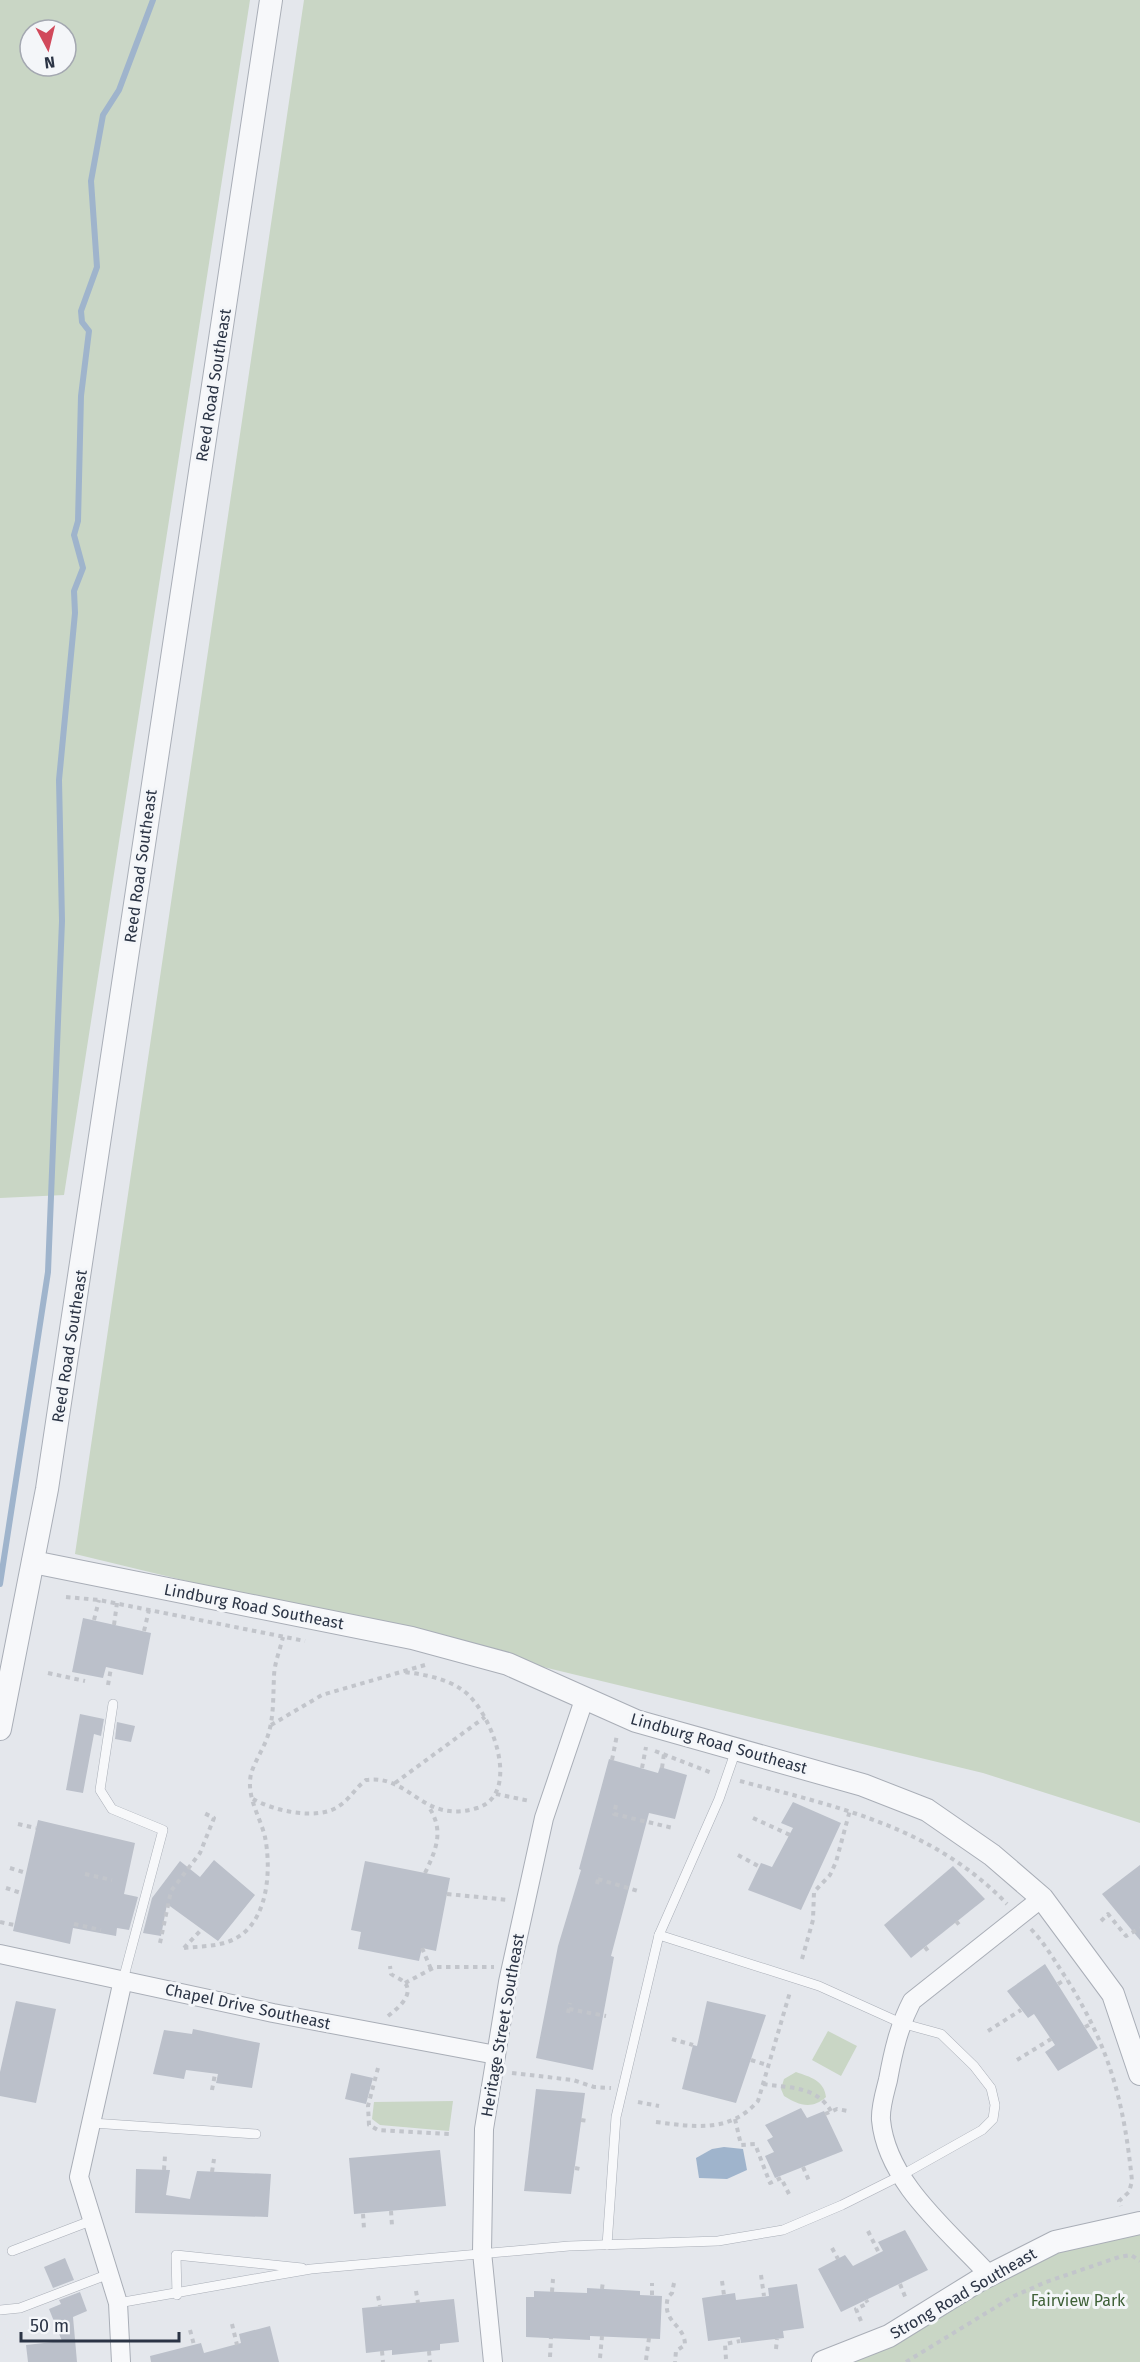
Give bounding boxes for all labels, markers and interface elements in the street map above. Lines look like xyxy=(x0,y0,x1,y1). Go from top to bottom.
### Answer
north arrow xyxy=(18,18,78,78)
text: N xyxy=(43,52,56,72)
street label: Reed Road Southeast xyxy=(192,307,235,463)
street label: Reed Road Southeast xyxy=(120,788,161,944)
street label: Reed Road Southeast xyxy=(48,1268,91,1424)
street label: Lindburg Road Southeast xyxy=(162,1580,346,1633)
street label: Lindburg Road Southeast xyxy=(628,1709,810,1778)
street label: Heritage Street Southeast xyxy=(477,1932,528,2118)
street label: Chapel Drive Southeast xyxy=(163,1980,333,2033)
street label: Strong Road Southeast xyxy=(887,2244,1040,2343)
park label: Fairview Park xyxy=(1031,2291,1126,2310)
scale bar xyxy=(21,2305,178,2343)
text: 50 m xyxy=(30,2315,69,2337)

